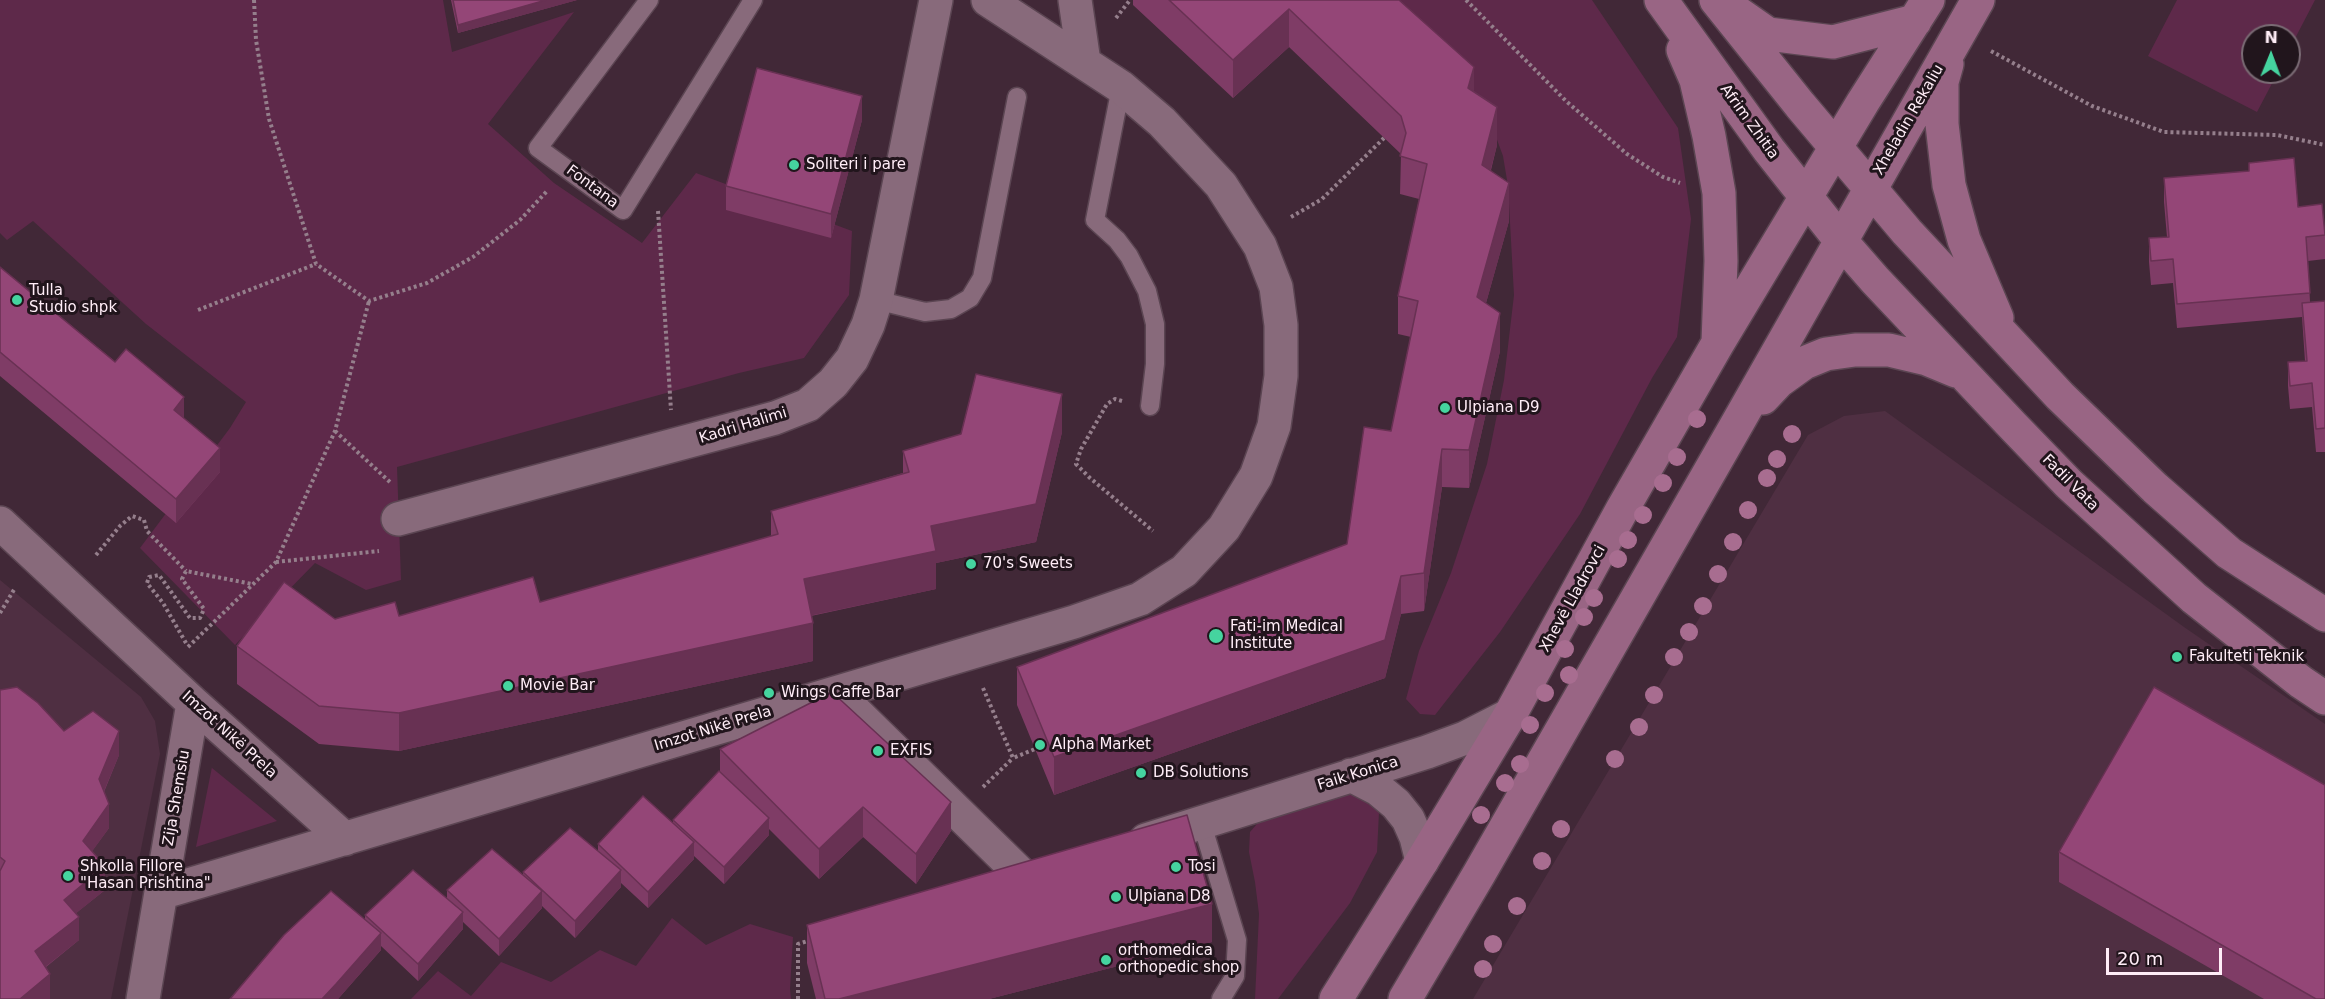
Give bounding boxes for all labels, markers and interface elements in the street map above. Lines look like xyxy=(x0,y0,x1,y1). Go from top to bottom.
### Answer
north arrow xyxy=(2241,24,2301,84)
text: N xyxy=(2264,28,2278,47)
street label: Xheladin Rekaliu xyxy=(1870,61,1948,179)
street label: Afrim Zhitia xyxy=(1716,81,1782,163)
place label: Soliteri i pare xyxy=(806,156,906,174)
marker: Soliteri i pare xyxy=(787,158,801,172)
street label: Fontana xyxy=(562,162,622,212)
place label: Tulla Studio shpk xyxy=(29,282,117,317)
marker: Tulla Studio shpk xyxy=(10,293,24,307)
place label: Ulpiana D9 xyxy=(1457,399,1540,417)
marker: Ulpiana D9 xyxy=(1438,401,1452,415)
street label: Kadri Halimi xyxy=(697,404,789,448)
street label: Fadil Vata xyxy=(2038,451,2102,515)
street label: Xhevë Lladrovci xyxy=(1536,542,1610,656)
place label: 70's Sweets xyxy=(983,555,1073,573)
marker: 70's Sweets xyxy=(964,557,978,571)
place label: Fati-im Medical Institute xyxy=(1230,618,1343,653)
marker: Fati-im Medical Institute xyxy=(1207,627,1225,645)
place label: Fakulteti Teknik xyxy=(2189,648,2304,666)
marker: Fakulteti Teknik xyxy=(2170,650,2184,664)
place label: Movie Bar xyxy=(520,677,595,695)
marker: Movie Bar xyxy=(501,679,515,693)
place label: Wings Caffe Bar xyxy=(781,684,901,702)
marker: Wings Caffe Bar xyxy=(762,686,776,700)
street label: Imzot Nikë Prela xyxy=(178,688,280,782)
street label: Imzot Nikë Prela xyxy=(652,703,774,755)
place label: Alpha Market xyxy=(1052,736,1151,754)
marker: Alpha Market xyxy=(1033,738,1047,752)
place label: EXFIS xyxy=(890,742,932,760)
marker: EXFIS xyxy=(871,744,885,758)
street label: Zija Shemsiu xyxy=(160,749,194,847)
street label: Faik Konica xyxy=(1315,753,1401,795)
place label: DB Solutions xyxy=(1153,764,1249,782)
marker: DB Solutions xyxy=(1134,766,1148,780)
place label: Shkolla Fillore "Hasan Prishtina" xyxy=(80,858,211,893)
place label: Tosi xyxy=(1188,858,1216,876)
marker: Tosi xyxy=(1169,860,1183,874)
marker: Shkolla Fillore "Hasan Prishtina" xyxy=(61,869,75,883)
place label: Ulpiana D8 xyxy=(1128,888,1211,906)
marker: Ulpiana D8 xyxy=(1109,890,1123,904)
scale bar xyxy=(2109,936,2224,974)
place label: orthomedica orthopedic shop xyxy=(1118,942,1239,977)
text: 20 m xyxy=(2117,948,2163,969)
marker: orthomedica orthopedic shop xyxy=(1099,953,1113,967)

